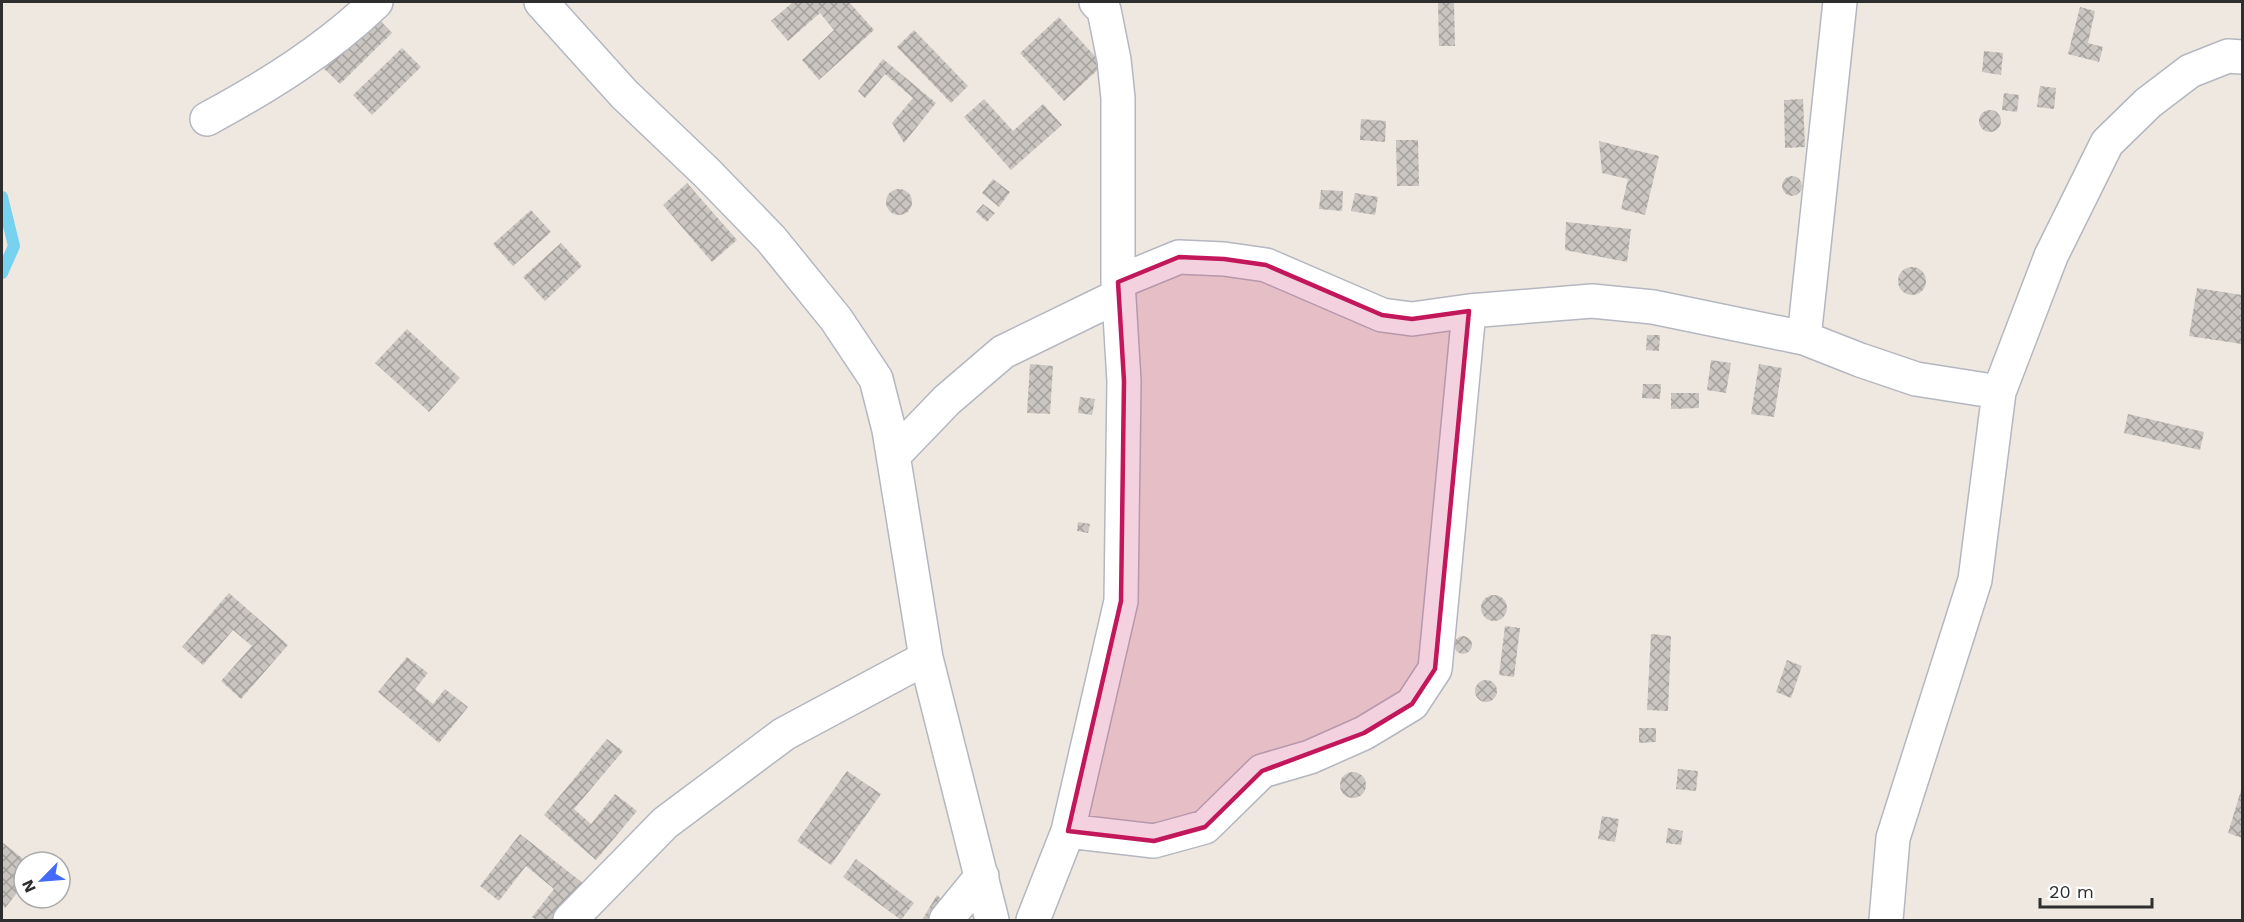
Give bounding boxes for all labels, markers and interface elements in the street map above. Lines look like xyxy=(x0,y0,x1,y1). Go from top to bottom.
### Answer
north arrow xyxy=(12,850,72,910)
scale bar xyxy=(2040,871,2152,909)
text: N xyxy=(18,877,40,896)
text: 20 m xyxy=(2049,881,2094,902)

